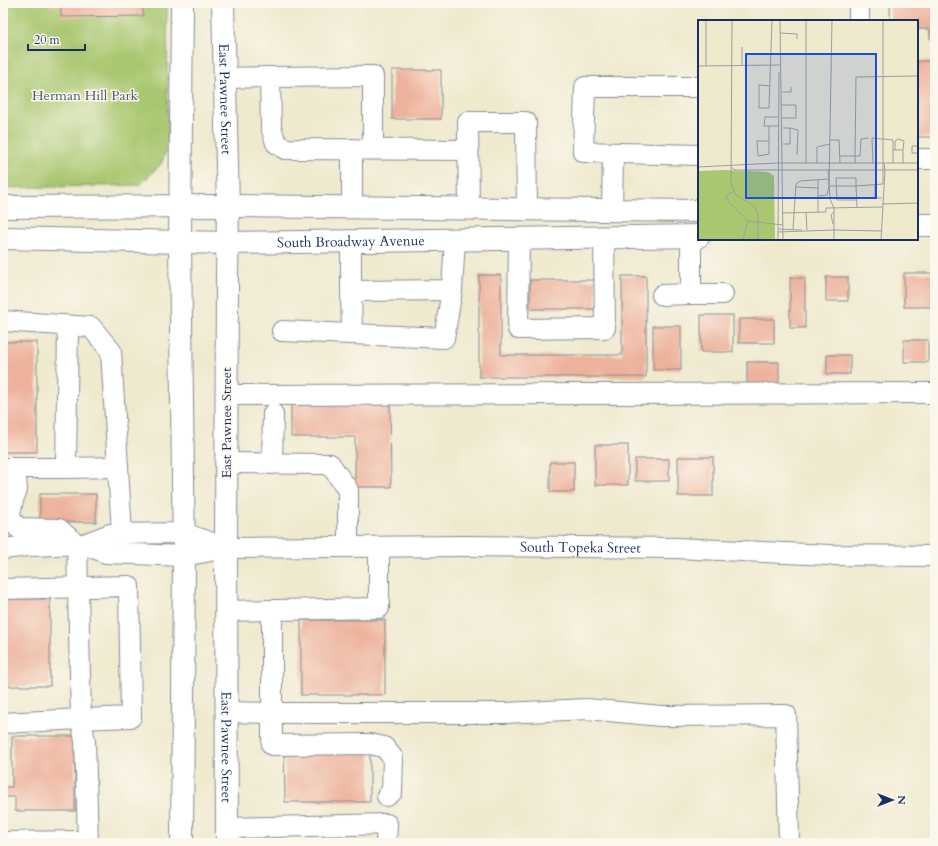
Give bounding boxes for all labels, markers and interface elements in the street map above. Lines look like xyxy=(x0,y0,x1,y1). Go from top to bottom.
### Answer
inset map xyxy=(698,20,918,240)
scale bar xyxy=(28,26,85,52)
text: 20 m xyxy=(34,32,61,48)
street label: East Pawnee Street xyxy=(214,43,236,155)
park label: Herman Hill Park xyxy=(32,86,139,105)
street label: South Broadway Avenue xyxy=(277,231,425,252)
street label: East Pawnee Street xyxy=(217,367,236,479)
street label: South Topeka Street xyxy=(520,537,641,557)
street label: East Pawnee Street xyxy=(217,691,236,803)
north arrow xyxy=(872,780,912,820)
text: N xyxy=(894,795,909,805)

